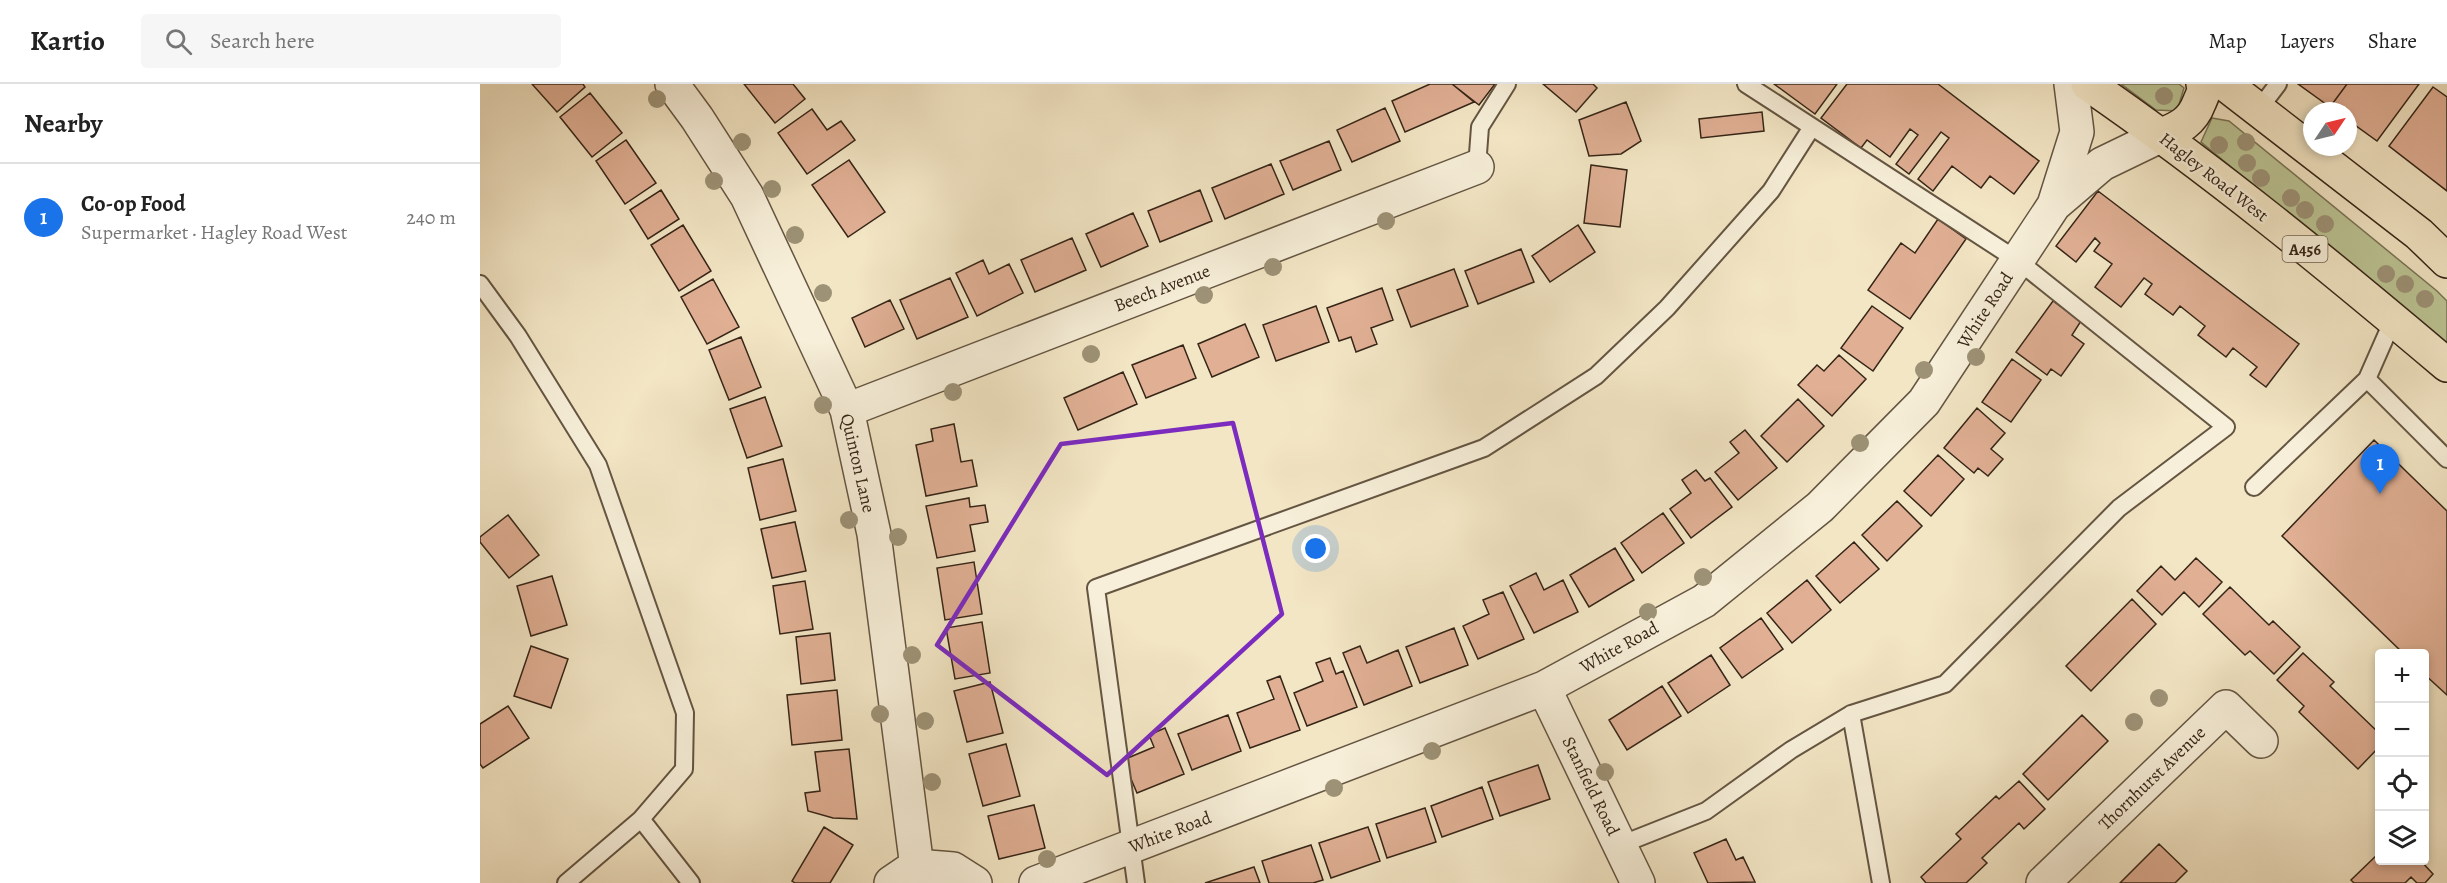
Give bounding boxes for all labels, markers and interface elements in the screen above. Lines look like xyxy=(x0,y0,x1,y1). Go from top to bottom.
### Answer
search box xyxy=(141,14,561,68)
text: Kartio xyxy=(30,22,105,60)
icon: search xyxy=(162,25,195,58)
text: Search here xyxy=(210,26,315,56)
text: Map xyxy=(2208,27,2247,55)
text: Layers xyxy=(2280,27,2335,55)
text: Share xyxy=(2368,27,2417,55)
north arrow xyxy=(2303,102,2357,156)
text: Nearby xyxy=(24,106,103,141)
street label: Hagley Road West xyxy=(2154,127,2274,227)
text: Co-op Food xyxy=(81,189,186,219)
text: 1 xyxy=(40,204,47,231)
text: 240 m xyxy=(406,204,456,231)
text: Supermarket · Hagley Road West xyxy=(81,219,347,246)
road number: A456 xyxy=(2282,236,2328,262)
street label: Beech Avenue xyxy=(1111,259,1213,317)
street label: White Road xyxy=(1951,267,2019,354)
street label: Quinton Lane xyxy=(835,411,881,515)
pin: 1 xyxy=(2360,444,2400,494)
your location xyxy=(1301,534,1330,563)
street label: White Road xyxy=(1575,615,1663,679)
map controls xyxy=(2375,649,2429,865)
button: + xyxy=(2375,649,2429,703)
button: − xyxy=(2375,703,2429,757)
street label: Thornhurst Avenue xyxy=(2093,721,2211,835)
street label: Stanfield Road xyxy=(1557,732,1625,840)
button: locate xyxy=(2375,757,2429,811)
street label: White Road xyxy=(1124,805,1215,859)
button: layers xyxy=(2375,811,2429,865)

